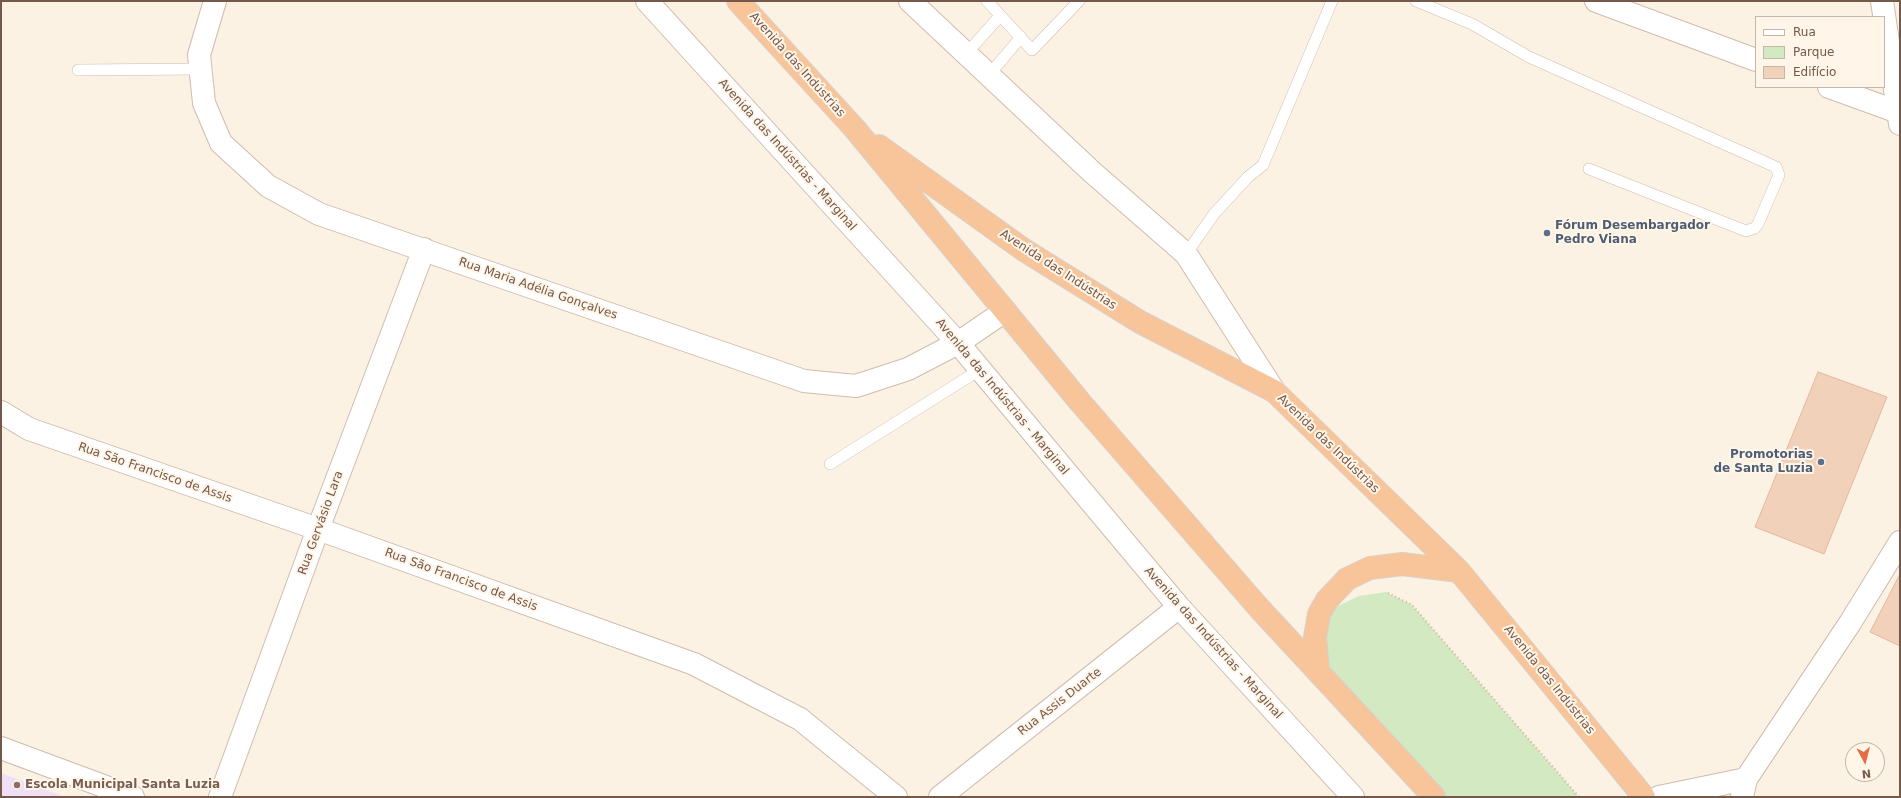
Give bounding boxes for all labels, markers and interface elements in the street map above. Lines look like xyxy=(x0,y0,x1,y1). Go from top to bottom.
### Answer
street label: Avenida das Indústrias xyxy=(746,10,848,120)
legend xyxy=(1755,16,1885,88)
text: Rua xyxy=(1793,25,1816,39)
text: Parque xyxy=(1793,45,1834,59)
text: Edifício xyxy=(1793,65,1836,79)
street label: Avenida das Indústrias - Marginal xyxy=(715,76,859,234)
place label: Fórum Desembargador Pedro Viana xyxy=(1555,219,1710,247)
street label: Avenida das Indústrias xyxy=(997,227,1119,313)
marker: Fórum Desembargador Pedro Viana xyxy=(1542,228,1552,238)
street label: Rua Maria Adélia Gonçalves xyxy=(457,255,619,323)
street label: Avenida das Indústrias - Marginal xyxy=(932,316,1072,478)
street label: Avenida das Indústrias xyxy=(1274,392,1382,496)
street label: Rua São Francisco de Assis xyxy=(76,440,234,506)
place label: Promotorias de Santa Luzia xyxy=(1713,448,1813,476)
marker: Promotorias de Santa Luzia xyxy=(1816,457,1826,467)
street label: Rua Gervásio Lara xyxy=(295,469,347,577)
street label: Rua São Francisco de Assis xyxy=(383,546,539,614)
street label: Avenida das Indústrias - Marginal xyxy=(1141,564,1285,722)
street label: Avenida das Indústrias xyxy=(1501,623,1597,737)
street label: Rua Assis Duarte xyxy=(1015,665,1105,739)
north arrow xyxy=(1845,742,1885,782)
text: N xyxy=(1861,766,1872,780)
place label: Escola Municipal Santa Luzia xyxy=(25,778,220,792)
marker: Escola Municipal Santa Luzia xyxy=(12,780,22,790)

